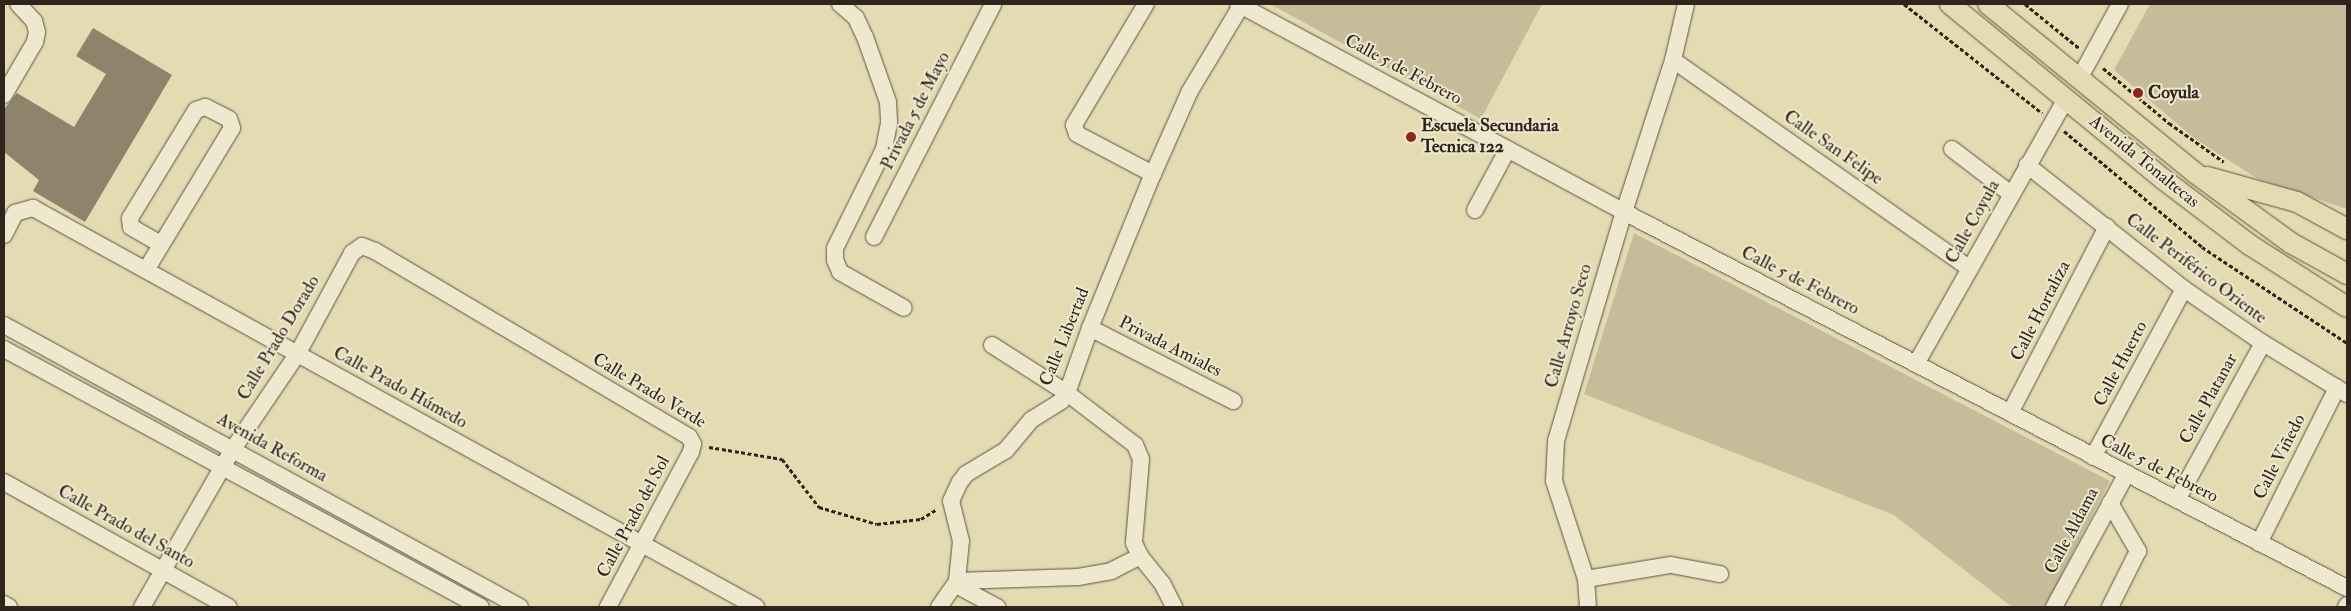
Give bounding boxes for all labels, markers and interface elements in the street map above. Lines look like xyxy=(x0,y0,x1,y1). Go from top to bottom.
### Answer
street label: Calle 5 de Febrero xyxy=(1341,30,1465,110)
street label: Privada 5 de Mayo xyxy=(877,48,955,174)
place label: Coyula xyxy=(2148,82,2199,104)
marker: Coyula xyxy=(2132,87,2144,99)
street label: Calle San Felipe xyxy=(1779,106,1887,190)
street label: Avenida Tonaltecas xyxy=(2085,111,2203,213)
place label: Escuela Secundaria Tecnica 122 xyxy=(1421,116,1559,158)
marker: Escuela Secundaria Tecnica 122 xyxy=(1405,131,1417,143)
street label: Calle Coyula xyxy=(1941,177,2005,267)
street label: Calle Periférico Oriente xyxy=(2121,209,2271,329)
street label: Calle 5 de Febrero xyxy=(1737,242,1863,320)
street label: Calle Hortaliza xyxy=(2006,257,2076,365)
street label: Calle Arroyo Seco xyxy=(1541,262,1597,390)
street label: Calle Prado Dorado xyxy=(233,272,325,404)
street label: Calle Libertad xyxy=(1036,285,1094,389)
street label: Privada Amiales xyxy=(1115,312,1225,382)
street label: Calle Huerto xyxy=(2090,318,2152,410)
street label: Calle Prado Húmedo xyxy=(329,342,471,434)
street label: Calle Prado Verde xyxy=(588,349,710,433)
street label: Calle Platanar xyxy=(2175,350,2243,448)
street label: Avenida Reforma xyxy=(213,409,331,487)
street label: Calle Viñedo xyxy=(2249,411,2311,503)
street label: Calle 5 de Febrero xyxy=(2096,430,2222,508)
street label: Calle Prado del Sol xyxy=(593,452,675,582)
street label: Calle Prado del Santo xyxy=(54,481,198,573)
street label: Calle Aldama xyxy=(2040,484,2104,578)

